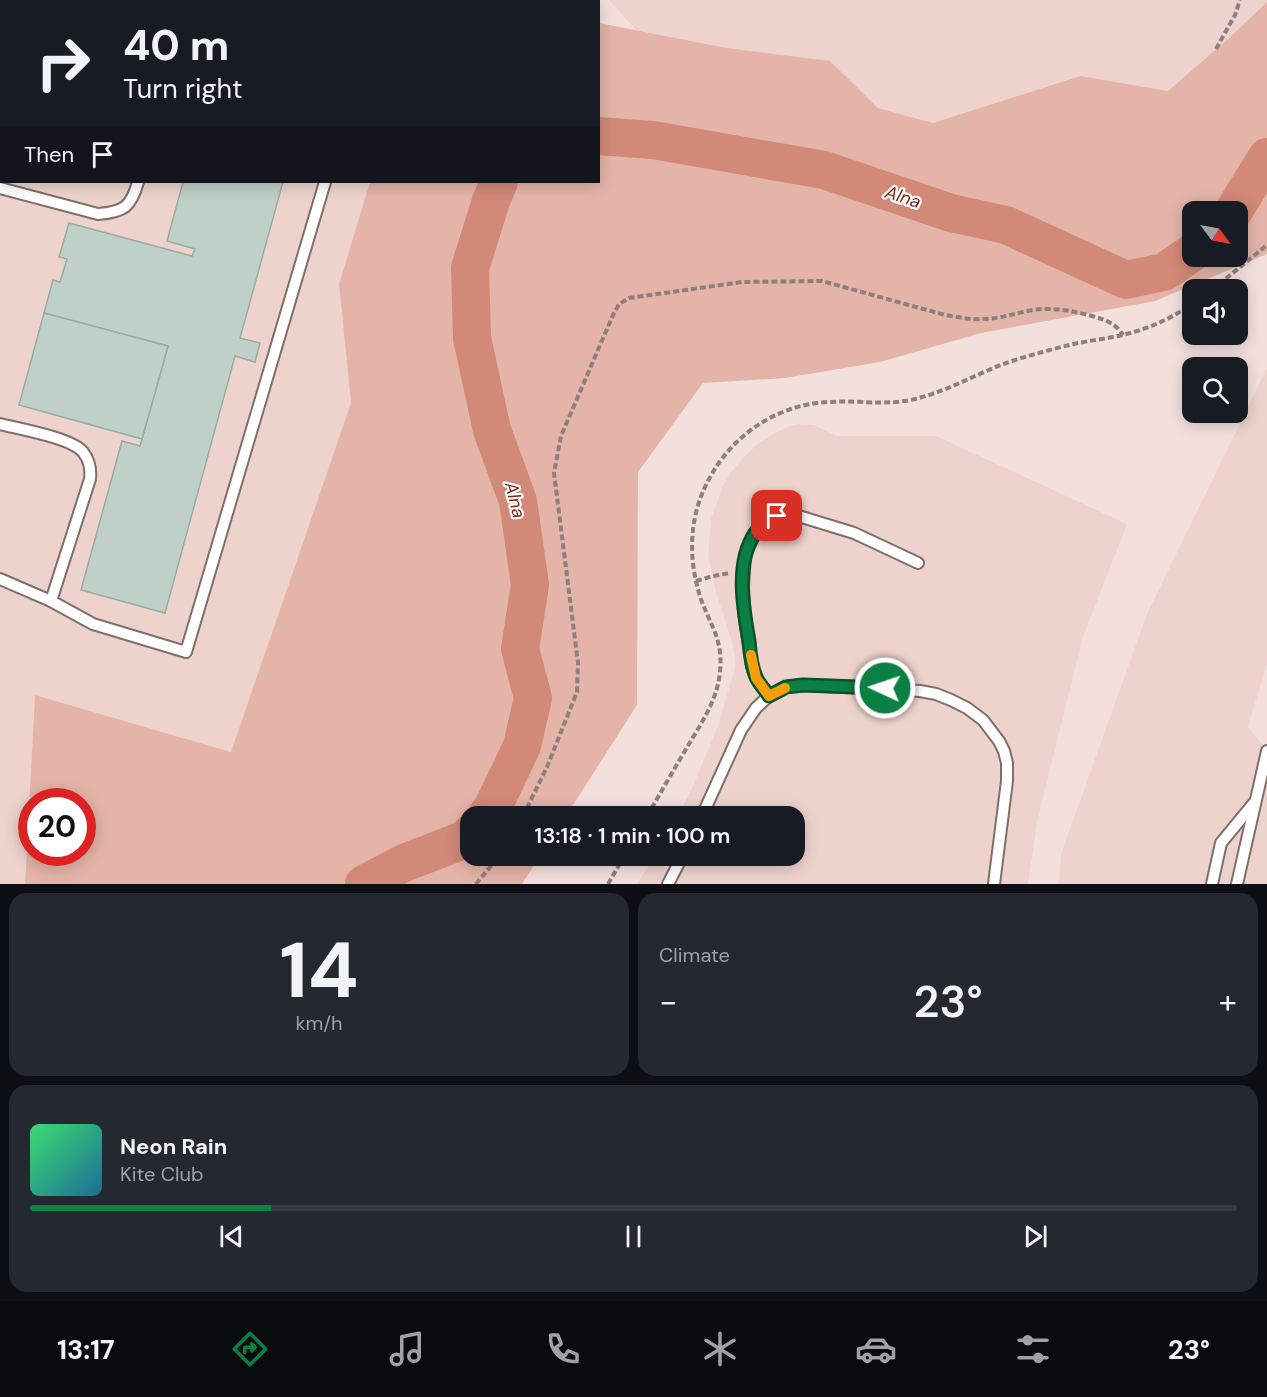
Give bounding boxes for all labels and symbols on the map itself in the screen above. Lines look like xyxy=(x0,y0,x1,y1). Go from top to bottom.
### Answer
water label: Alna xyxy=(881,180,924,214)
north arrow xyxy=(1182,201,1248,267)
water label: Alna xyxy=(499,479,531,521)
pin xyxy=(751,490,802,541)
position arrow xyxy=(853,656,917,720)
speed limit sign: 20 xyxy=(18,788,96,866)

